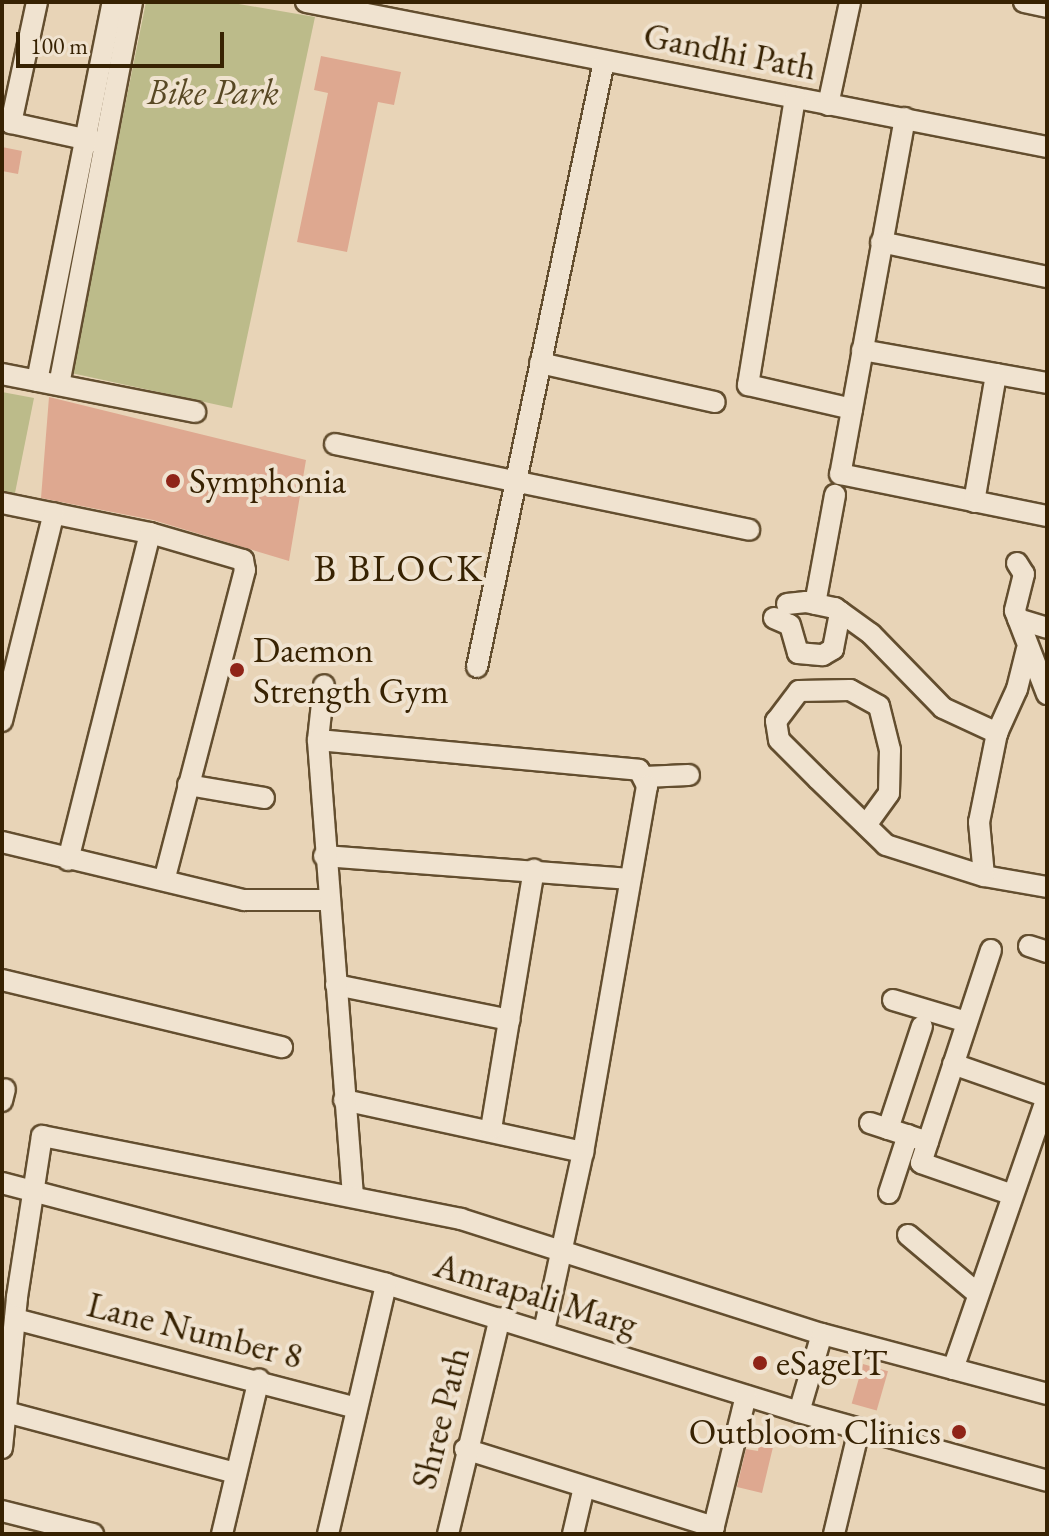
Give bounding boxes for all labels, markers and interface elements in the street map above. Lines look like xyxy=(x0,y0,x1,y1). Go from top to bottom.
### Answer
street label: Gandhi Path xyxy=(640,13,820,89)
scale bar xyxy=(20,16,228,66)
text: 100 m xyxy=(30,30,88,61)
park label: Bike Park xyxy=(147,70,279,114)
place label: Symphonia xyxy=(189,459,346,503)
marker: Symphonia xyxy=(164,472,182,490)
district label: B BLOCK xyxy=(314,545,484,591)
place label: Daemon Strength Gym xyxy=(253,627,449,712)
marker: Daemon Strength Gym xyxy=(228,661,246,679)
street label: Amrapali Marg xyxy=(429,1243,643,1345)
street label: Lane Number 8 xyxy=(83,1282,307,1378)
place label: eSageIT xyxy=(776,1341,887,1385)
street label: Shree Path xyxy=(402,1343,478,1493)
marker: eSageIT xyxy=(751,1354,769,1372)
place label: Outbloom Clinics xyxy=(689,1410,941,1454)
marker: Outbloom Clinics xyxy=(948,1421,970,1443)

